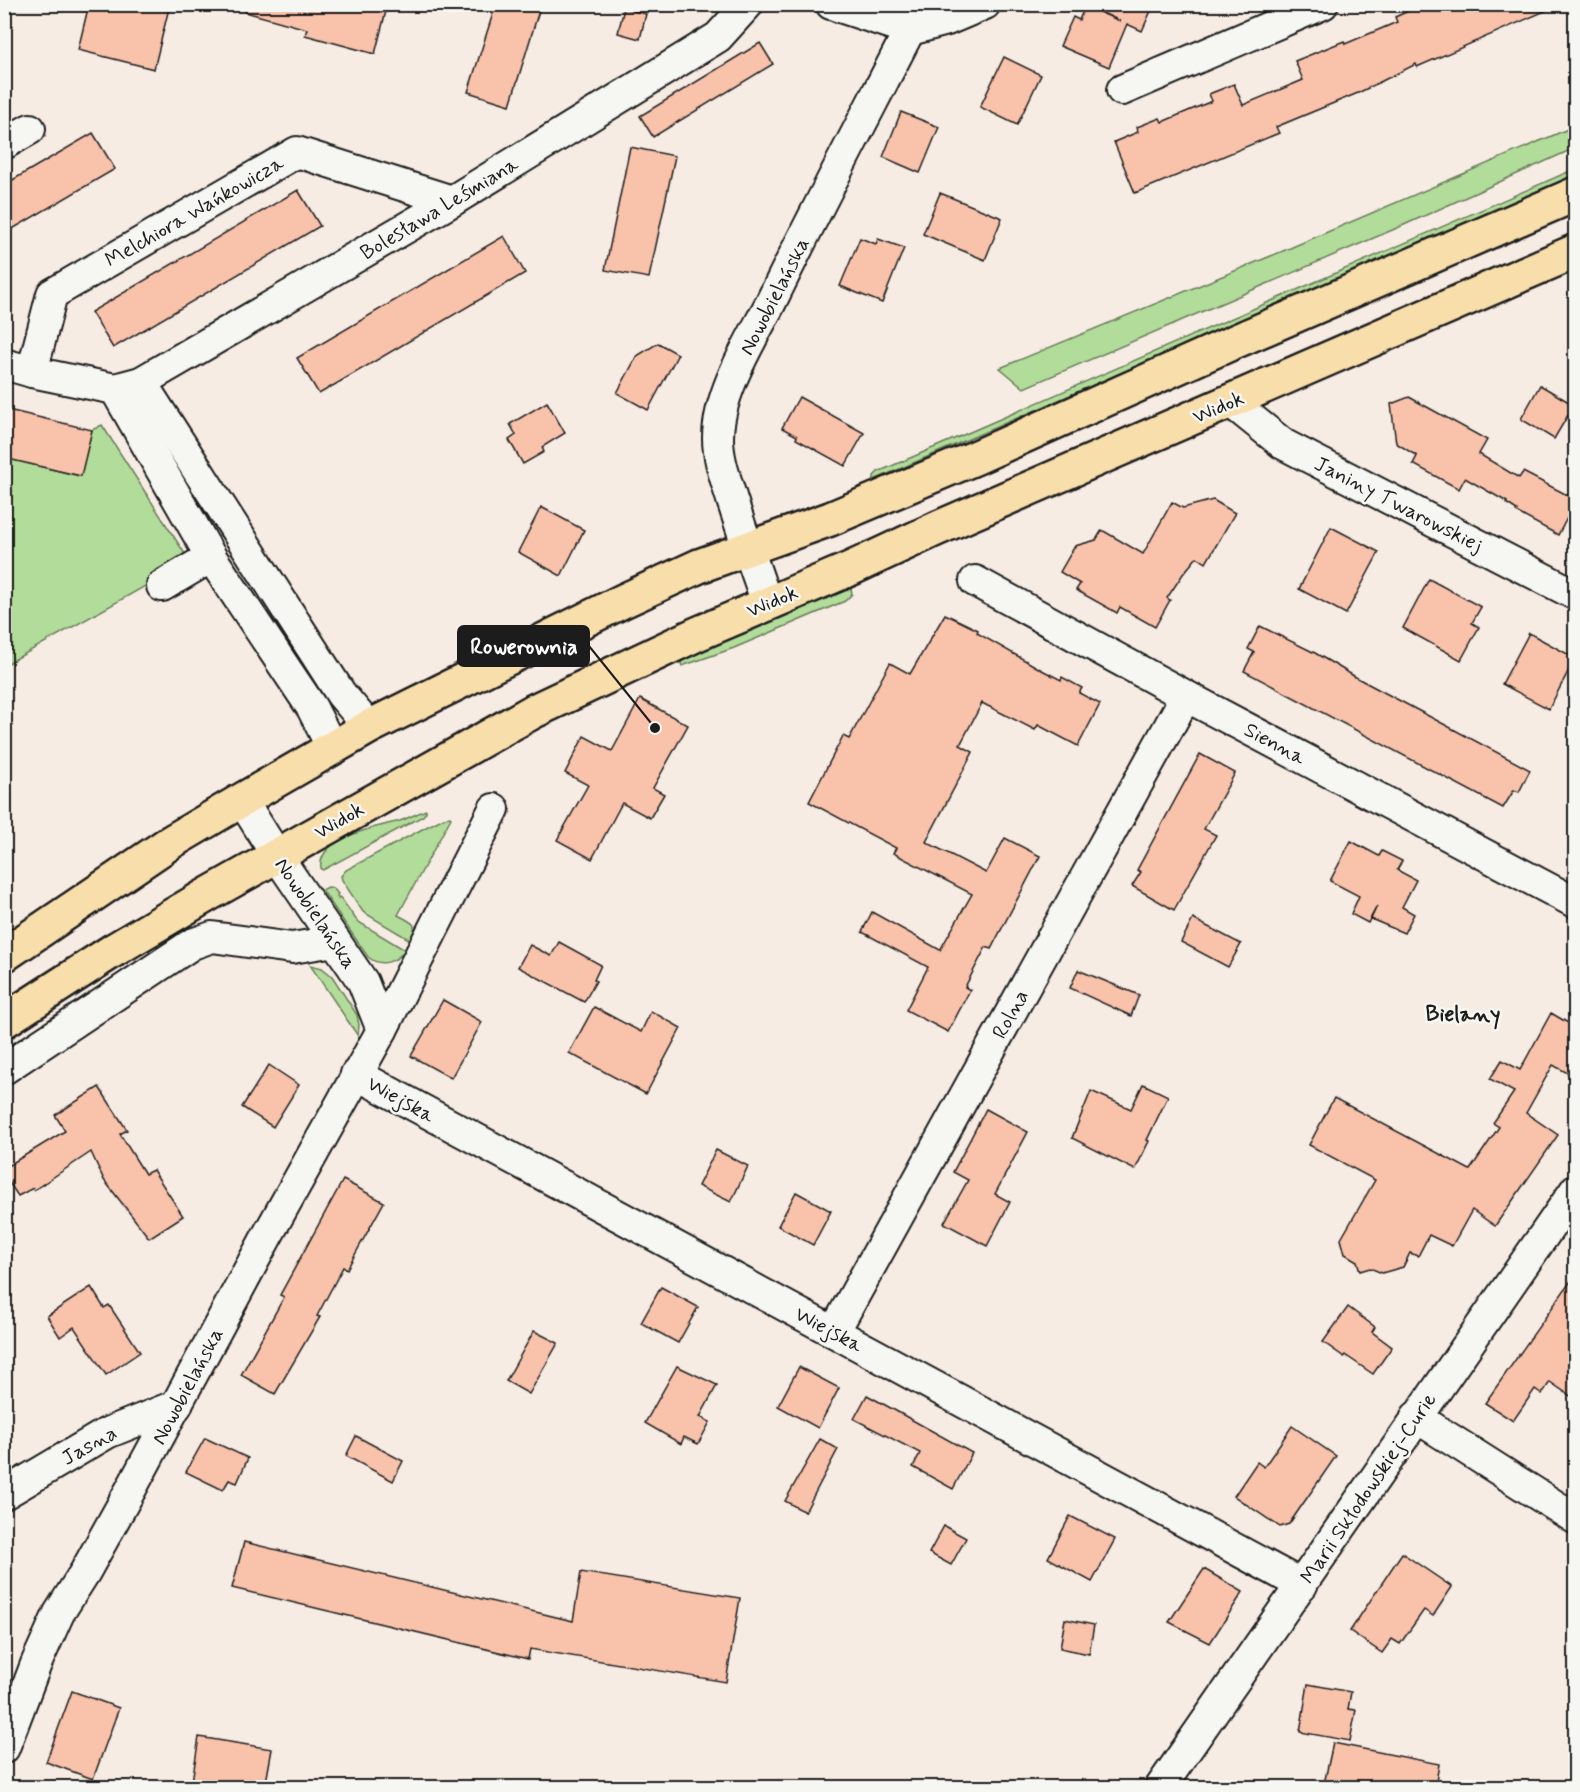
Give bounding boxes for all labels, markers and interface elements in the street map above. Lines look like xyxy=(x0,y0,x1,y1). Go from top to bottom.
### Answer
street label: Melchiora Wańkowicza xyxy=(100,149,289,274)
street label: Bolesława Leśmiana xyxy=(355,150,524,267)
street label: Nowobielańska xyxy=(733,233,817,360)
street label: Widok xyxy=(1188,385,1248,431)
street label: Janiny Twarowskiej xyxy=(1309,450,1488,560)
street label: Widok xyxy=(742,579,802,625)
callout: Rowerownia xyxy=(458,626,589,666)
text: Rowerownia xyxy=(470,634,578,662)
street label: Sienna xyxy=(1239,716,1310,772)
street label: Widok xyxy=(309,795,370,846)
street label: Nowobielańska xyxy=(268,852,363,975)
street label: Rolna xyxy=(986,985,1036,1044)
district label: Bielany xyxy=(1426,1001,1500,1030)
street label: Wiejska xyxy=(362,1070,440,1130)
street label: Wiejska xyxy=(790,1300,868,1360)
street label: Nowobielańska xyxy=(145,1323,230,1450)
street label: Marii Skłodowskiej-Curie xyxy=(1294,1387,1443,1590)
street label: Jasna xyxy=(57,1419,122,1472)

